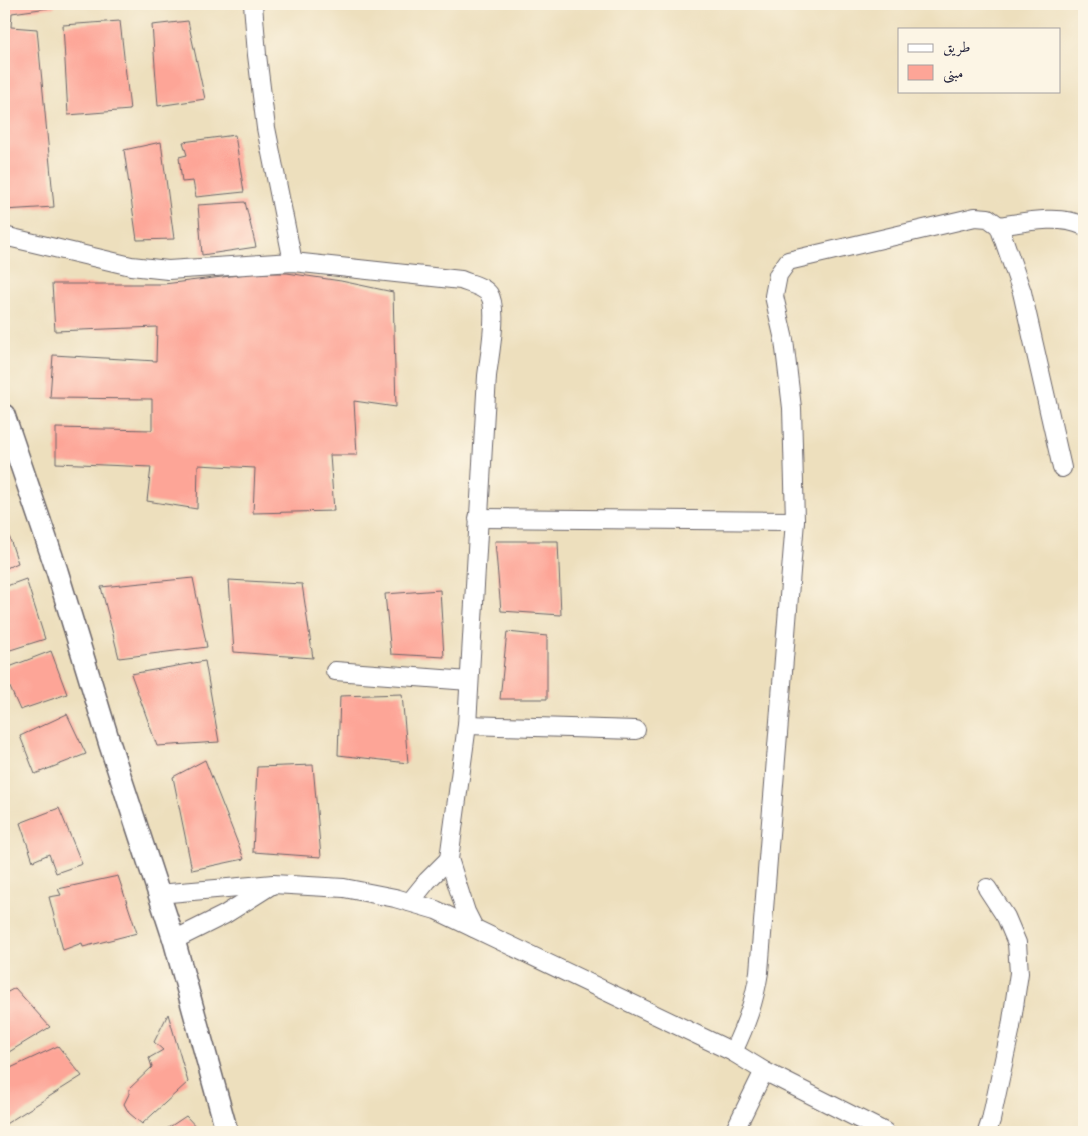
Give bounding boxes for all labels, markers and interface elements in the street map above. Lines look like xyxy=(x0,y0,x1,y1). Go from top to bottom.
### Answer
legend xyxy=(898,28,1060,92)
text: طريق xyxy=(943,37,970,57)
text: مبنى xyxy=(943,63,963,84)

